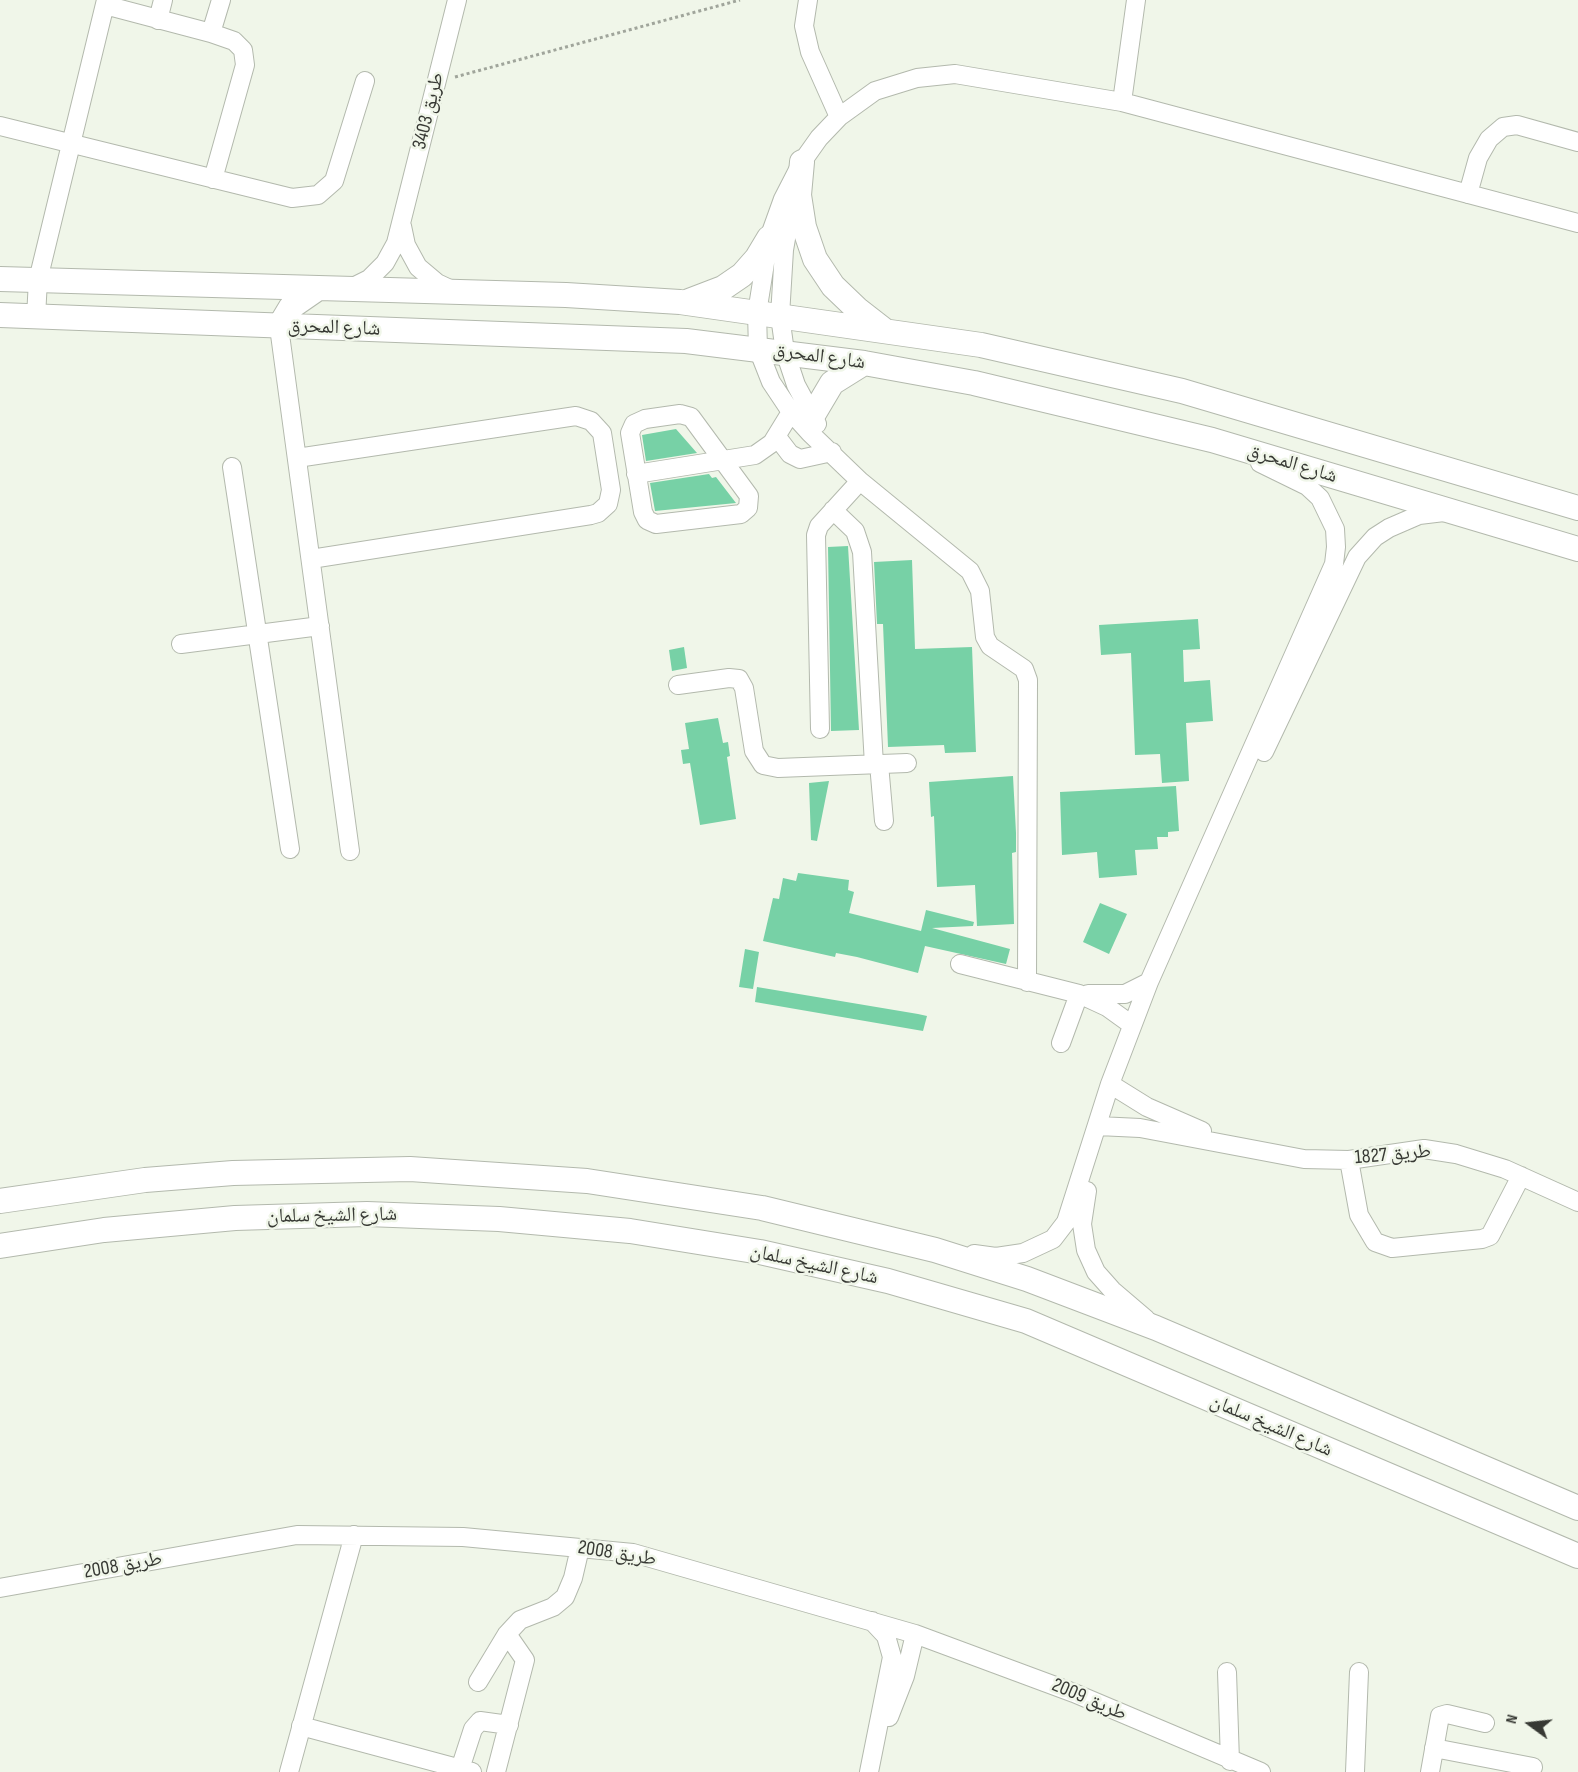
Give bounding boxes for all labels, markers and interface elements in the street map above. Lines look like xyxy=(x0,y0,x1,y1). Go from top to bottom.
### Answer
street label: طريق 3403 xyxy=(408,70,450,152)
street label: شارع المحرق xyxy=(287,314,381,342)
street label: شارع المحرق xyxy=(771,339,867,375)
street label: شارع المحرق xyxy=(1244,439,1340,489)
street label: طريق 1827 xyxy=(1354,1140,1432,1170)
street label: شارع الشيخ سلمان xyxy=(267,1203,397,1229)
street label: شارع الشيخ سلمان xyxy=(748,1240,880,1290)
street label: شارع الشيخ سلمان xyxy=(1206,1390,1336,1462)
street label: طريق 2008 xyxy=(576,1536,658,1572)
street label: طريق 2008 xyxy=(82,1547,164,1585)
street label: طريق 2009 xyxy=(1048,1674,1130,1726)
north arrow xyxy=(1500,1694,1560,1754)
text: N xyxy=(1502,1713,1522,1726)

